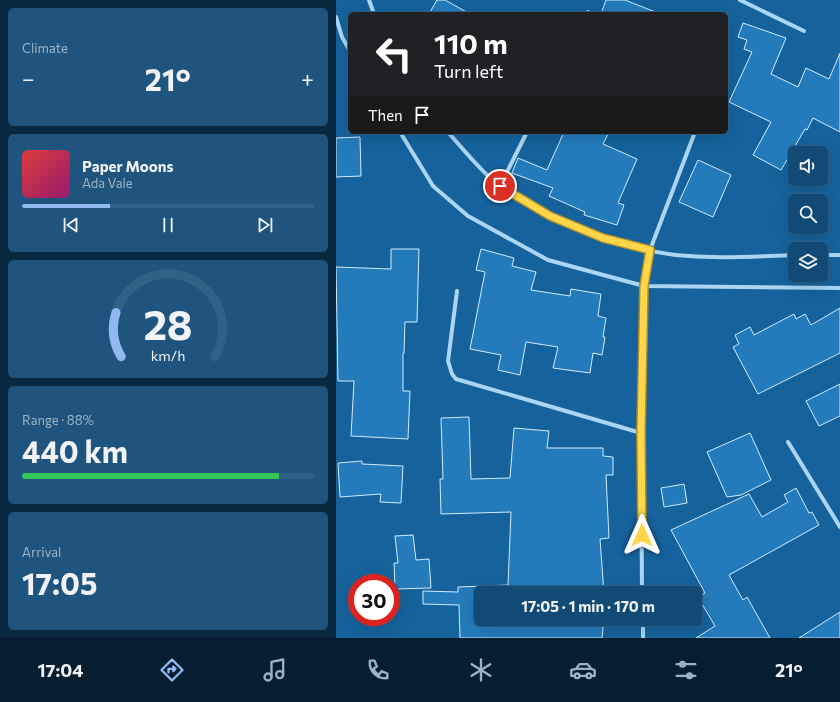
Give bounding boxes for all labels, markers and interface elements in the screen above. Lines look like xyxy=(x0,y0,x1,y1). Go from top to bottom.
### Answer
text: 110 m xyxy=(434,26,508,60)
icon: left xyxy=(368,28,420,80)
text: Climate xyxy=(22,40,68,56)
text: 21° xyxy=(145,60,191,97)
text: Turn left xyxy=(434,60,503,82)
text: − xyxy=(22,65,35,92)
text: + xyxy=(301,65,314,92)
icon: arrive xyxy=(411,104,433,126)
text: Then xyxy=(368,106,403,124)
map controls xyxy=(788,146,828,282)
button: sound xyxy=(788,146,828,186)
text: Paper Moons xyxy=(82,157,173,175)
pin xyxy=(483,169,517,203)
text: Ada Vale xyxy=(82,175,133,191)
icon: arrive xyxy=(489,175,511,197)
button: search xyxy=(788,194,828,234)
icon: previous xyxy=(60,214,82,236)
icon: pause xyxy=(157,214,179,236)
icon: next xyxy=(254,214,276,236)
button: layers xyxy=(788,242,828,282)
text: 28 xyxy=(143,298,193,349)
text: km/h xyxy=(151,346,185,364)
text: Range · 88% xyxy=(22,412,94,428)
text: 440 km xyxy=(22,432,128,469)
position arrow xyxy=(621,514,663,556)
text: Arrival xyxy=(22,544,61,560)
text: 17:05 xyxy=(22,564,97,601)
speed limit sign: 30 xyxy=(348,574,400,626)
text: 17:05 · 1 min · 170 m xyxy=(521,597,655,615)
icon: directions xyxy=(158,656,186,684)
icon: music xyxy=(261,656,289,684)
icon: phone xyxy=(364,656,392,684)
icon: climate xyxy=(467,656,495,684)
icon: car xyxy=(569,656,597,684)
icon: filters xyxy=(672,656,700,684)
text: 17:04 xyxy=(37,659,83,681)
text: 21° xyxy=(775,659,803,681)

